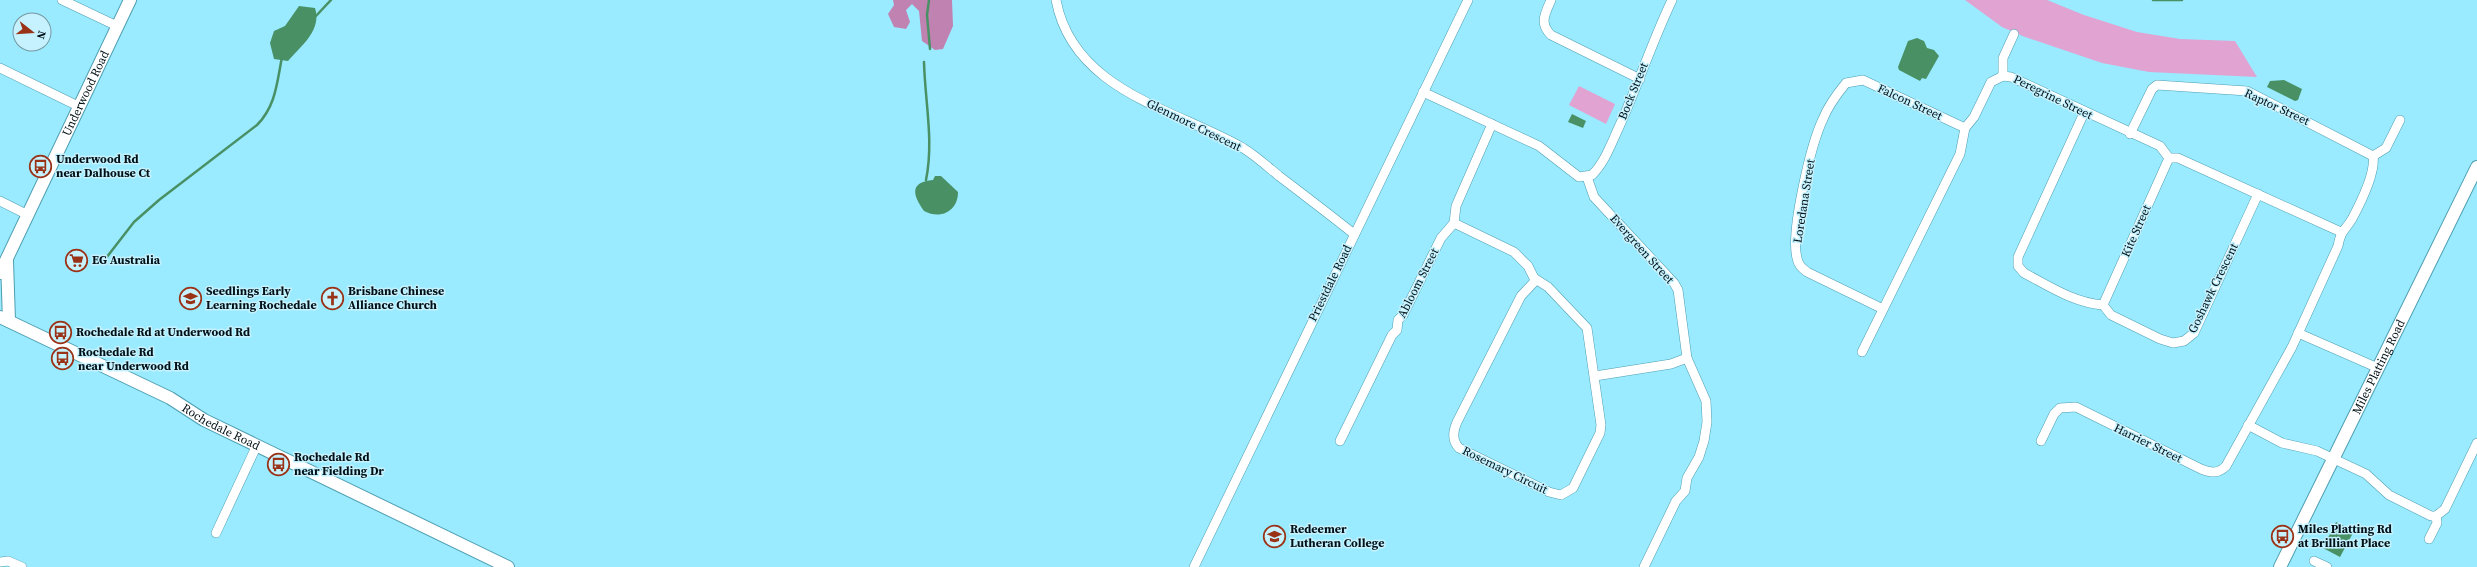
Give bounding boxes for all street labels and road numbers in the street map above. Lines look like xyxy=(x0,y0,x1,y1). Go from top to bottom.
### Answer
street label: Underwood Road xyxy=(58,48,113,139)
street label: Bock Street xyxy=(1614,60,1652,122)
street label: Peregrine Street xyxy=(2011,71,2095,123)
street label: Falcon Street xyxy=(1875,80,1945,124)
street label: Raptor Street xyxy=(2242,85,2312,129)
street label: Glenmore Crescent xyxy=(1144,95,1244,155)
street label: Loredana Street xyxy=(1789,158,1819,244)
street label: Kite Street xyxy=(2117,202,2155,260)
street label: Evergreen Street xyxy=(1606,211,1678,287)
street label: Goshawk Crescent xyxy=(2184,240,2242,336)
street label: Priestdale Road xyxy=(1305,242,1356,324)
street label: Abloom Street xyxy=(1394,245,1442,321)
street label: Miles Platting Road xyxy=(2348,317,2409,417)
street label: Rochedale Road xyxy=(179,400,263,454)
street label: Harrier Street xyxy=(2111,420,2185,466)
street label: Rosemary Circuit xyxy=(1460,442,1550,498)

